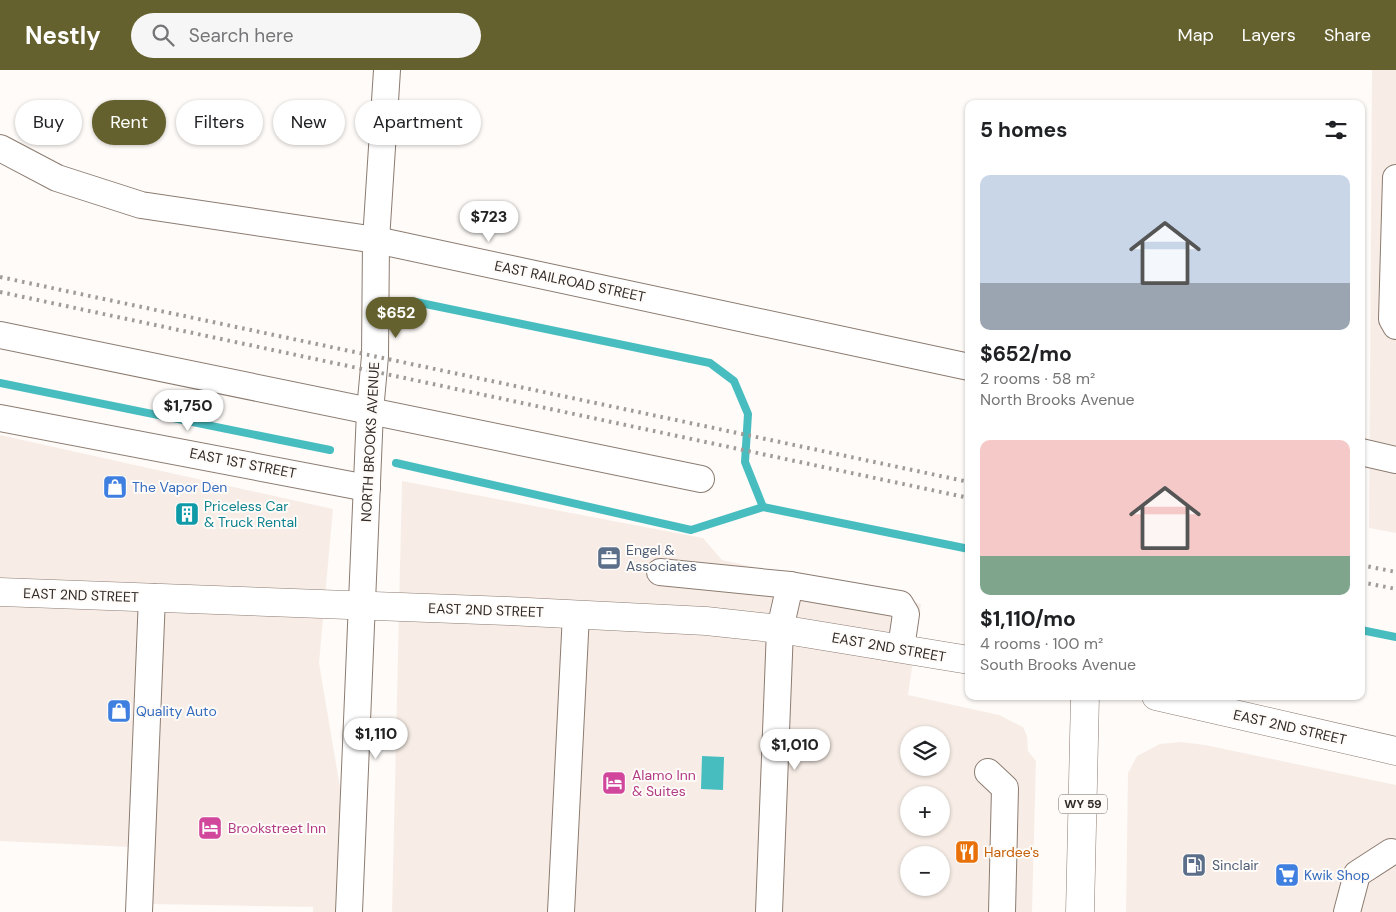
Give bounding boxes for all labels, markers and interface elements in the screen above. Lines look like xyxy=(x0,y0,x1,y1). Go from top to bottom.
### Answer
search box xyxy=(131,13,481,58)
text: Nestly xyxy=(25,20,101,51)
icon: search xyxy=(149,21,177,49)
text: Search here xyxy=(189,23,294,48)
text: Map xyxy=(1178,23,1214,47)
text: Layers xyxy=(1242,23,1296,47)
text: Share xyxy=(1324,23,1371,47)
chip: Buy xyxy=(15,100,82,145)
chip: Rent xyxy=(92,100,166,145)
chip: Filters xyxy=(176,100,263,145)
chip: New xyxy=(273,100,345,145)
chip: Apartment xyxy=(355,100,481,145)
text: 5 homes xyxy=(980,116,1067,144)
icon: filters xyxy=(1322,116,1350,144)
pin: $723 xyxy=(459,200,519,243)
text: $723 xyxy=(471,206,507,227)
icon: home xyxy=(1120,208,1210,298)
street label: EAST RAILROAD STREET xyxy=(493,256,647,306)
pin: $652 xyxy=(366,296,426,339)
text: $652 xyxy=(377,302,415,323)
text: $652/mo xyxy=(980,340,1072,368)
street label: NORTH BROOKS AVENUE xyxy=(357,361,383,523)
text: 2 rooms · 58 m² xyxy=(980,368,1095,389)
text: North Brooks Avenue xyxy=(980,389,1135,410)
pin: $1,750 xyxy=(147,390,229,432)
text: $1,750 xyxy=(164,395,212,416)
street label: EAST 1ST STREET xyxy=(188,444,298,482)
icon: home xyxy=(1120,473,1210,563)
shop icon: The Vapor Den xyxy=(102,474,128,500)
place label: The Vapor Den xyxy=(132,478,227,496)
place label: Priceless Car & Truck Rental xyxy=(204,497,297,531)
building icon: Priceless Car & Truck Rental xyxy=(174,501,200,527)
place label: Engel & Associates xyxy=(626,541,697,575)
office icon: Engel & Associates xyxy=(596,545,622,571)
street label: EAST 2ND STREET xyxy=(23,584,139,606)
street label: EAST 2ND STREET xyxy=(428,599,544,621)
text: $1,110/mo xyxy=(980,605,1076,633)
street label: EAST 2ND STREET xyxy=(831,628,948,666)
text: 4 rooms · 100 m² xyxy=(980,633,1103,654)
text: South Brooks Avenue xyxy=(980,654,1136,675)
shop icon: Quality Auto xyxy=(106,698,132,724)
place label: Quality Auto xyxy=(136,702,217,720)
street label: EAST 2ND STREET xyxy=(1232,705,1348,749)
pin: $1,110 xyxy=(335,718,417,760)
text: $1,110 xyxy=(355,723,397,744)
map controls xyxy=(900,726,950,896)
button: layers xyxy=(900,726,950,776)
pin: $1,010 xyxy=(754,728,836,771)
text: $1,010 xyxy=(771,734,819,755)
place label: Alamo Inn & Suites xyxy=(632,766,696,800)
hotel icon: Alamo Inn & Suites xyxy=(601,770,627,796)
button: + xyxy=(900,786,950,836)
road number: WY 59 xyxy=(1059,794,1107,814)
hotel icon: Brookstreet Inn xyxy=(197,815,223,841)
place label: Brookstreet Inn xyxy=(228,819,326,837)
restaurant icon: Hardee's xyxy=(954,839,980,865)
place label: Hardee's xyxy=(984,843,1039,861)
button: − xyxy=(900,846,950,896)
fuel station icon: Sinclair xyxy=(1181,852,1207,878)
place label: Sinclair xyxy=(1212,856,1259,874)
supermarket icon: Kwik Shop xyxy=(1274,862,1300,888)
place label: Kwik Shop xyxy=(1304,866,1370,884)

